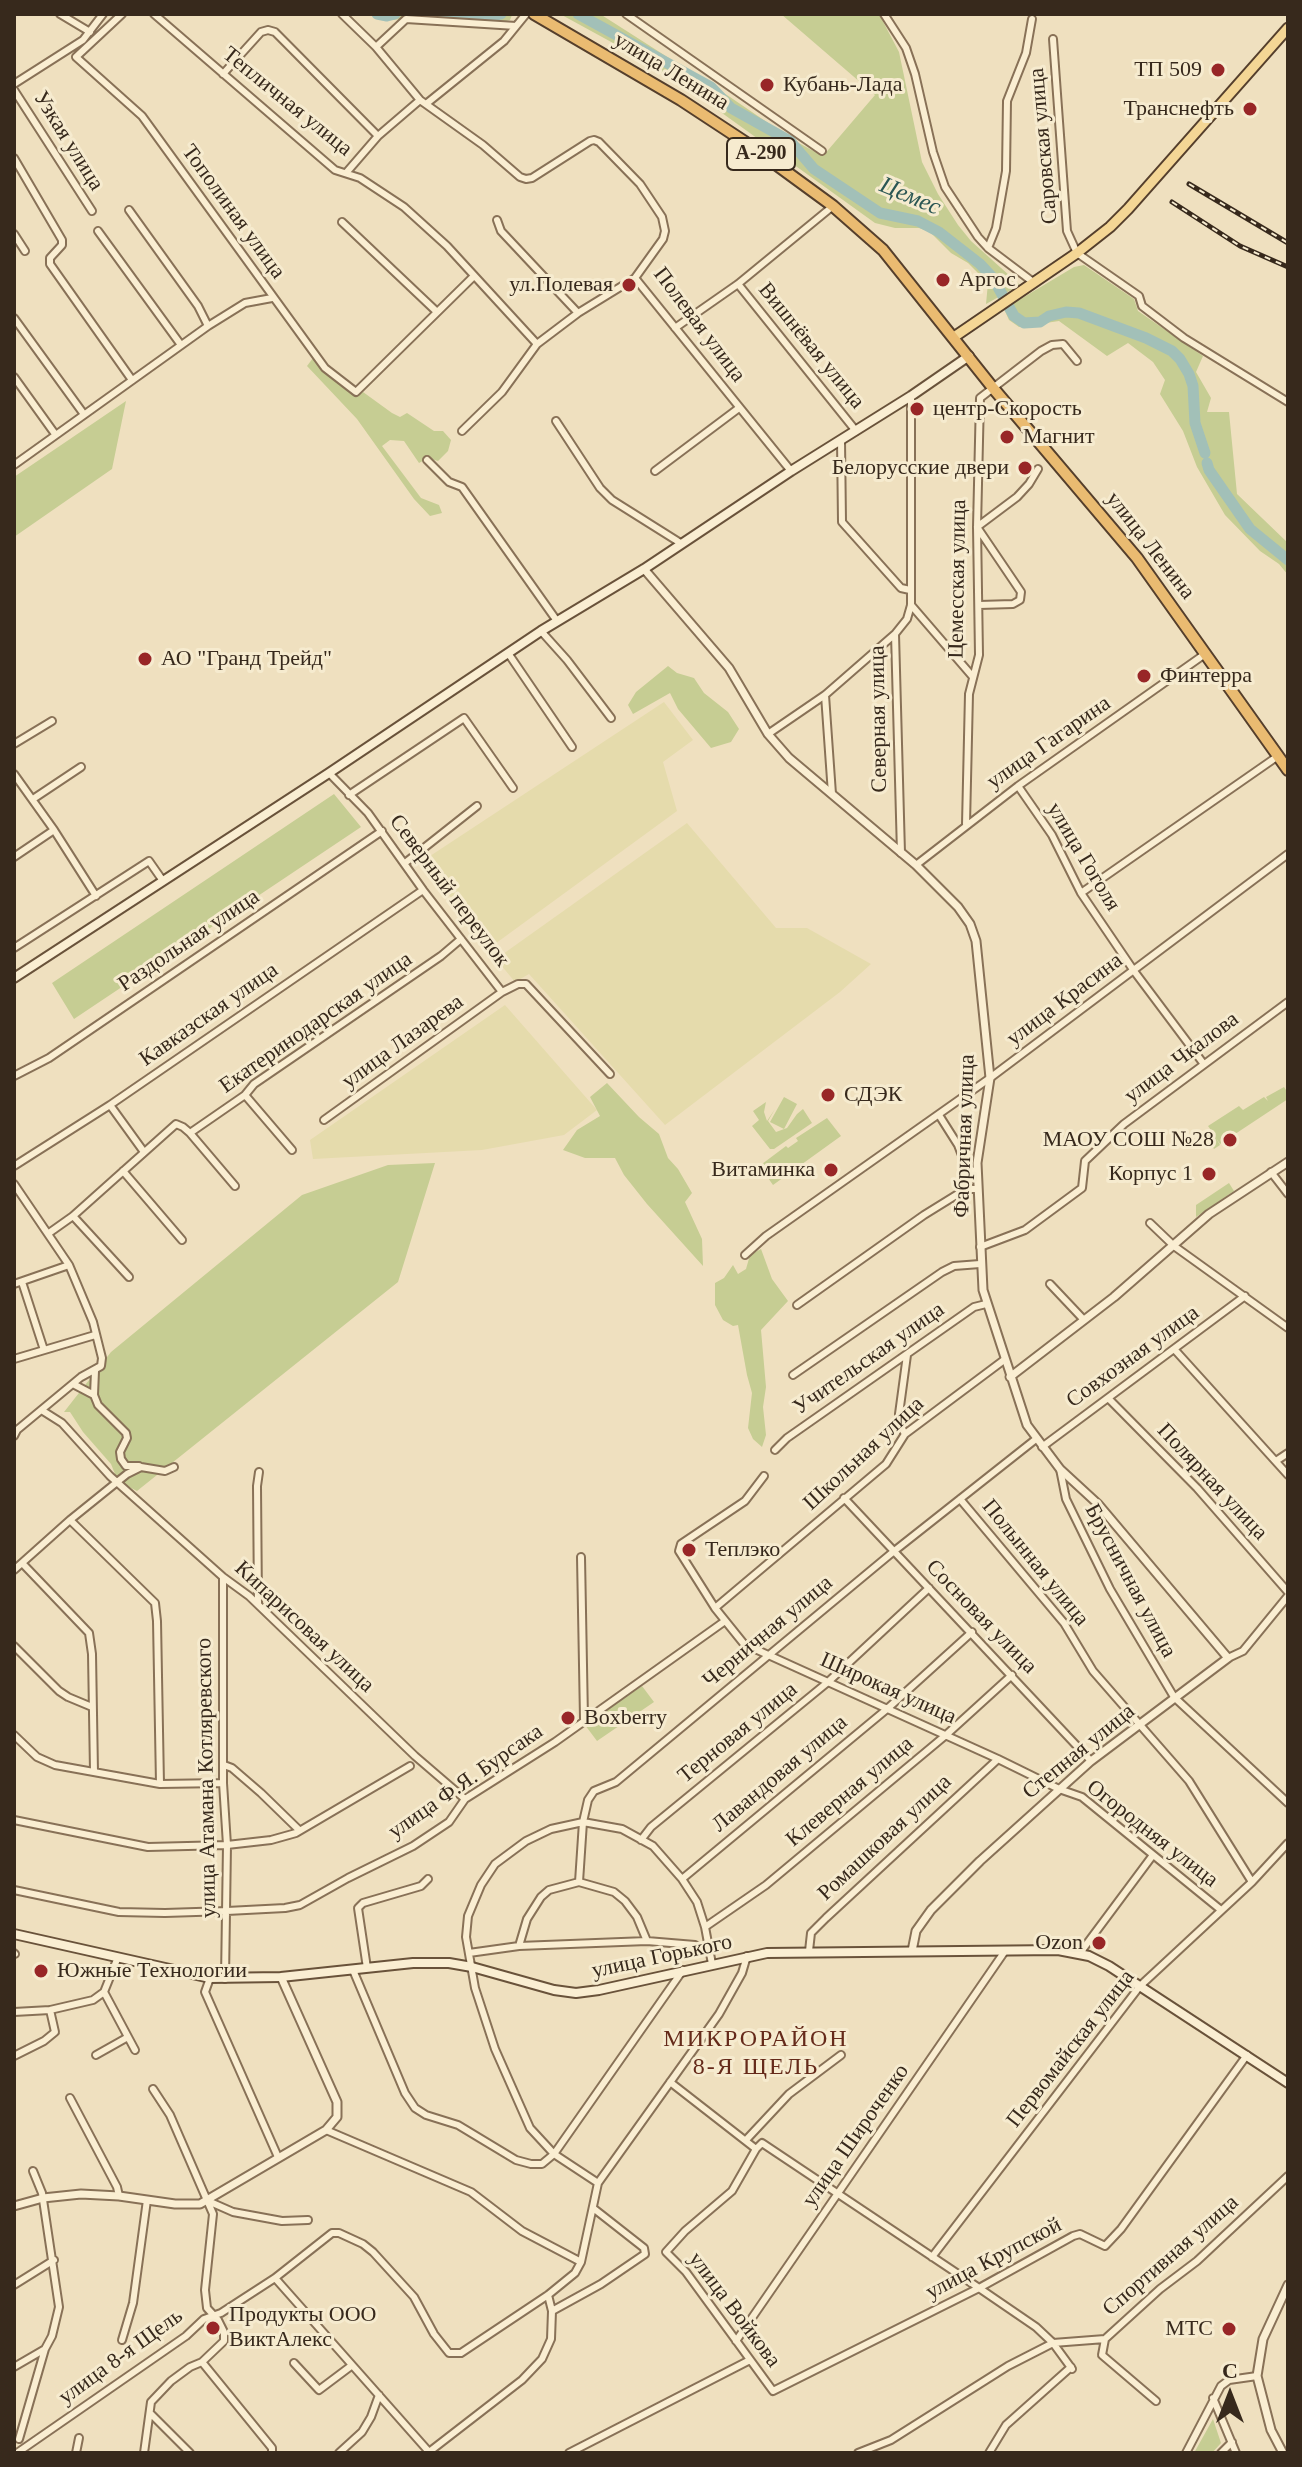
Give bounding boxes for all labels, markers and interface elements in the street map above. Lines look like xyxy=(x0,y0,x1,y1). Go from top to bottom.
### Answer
street label: улица Ленина xyxy=(609,27,733,117)
street label: Тепличная улица xyxy=(217,42,357,162)
place label: ТП 509 xyxy=(1134,57,1202,83)
marker: ТП 509 xyxy=(1209,61,1227,79)
street label: Саровская улица xyxy=(1024,67,1064,225)
place label: Кубань-Лада xyxy=(783,72,902,98)
marker: Кубань-Лада xyxy=(758,76,776,94)
street label: Узкая улица xyxy=(27,86,109,196)
place label: Транснефть xyxy=(1123,96,1234,122)
marker: Транснефть xyxy=(1241,100,1259,118)
road number: А-290 xyxy=(727,138,795,170)
street label: Тополиная улица xyxy=(175,140,291,284)
water label: Цемес xyxy=(875,171,945,223)
street label: Полевая улица xyxy=(647,262,751,388)
place label: Аргос xyxy=(959,267,1016,293)
marker: Аргос xyxy=(934,271,952,289)
place label: ул.Полевая xyxy=(509,272,613,298)
marker: ул.Полевая xyxy=(620,276,638,294)
street label: Вишнёвая улица xyxy=(752,278,870,414)
place label: центр-Скорость xyxy=(933,396,1082,422)
marker: центр-Скорость xyxy=(908,400,926,418)
place label: Магнит xyxy=(1023,424,1095,450)
marker: Магнит xyxy=(998,428,1016,446)
place label: Белорусские двери xyxy=(832,455,1009,481)
marker: Белорусские двери xyxy=(1016,459,1034,477)
street label: улица Ленина xyxy=(1100,487,1200,605)
street label: Цемесская улица xyxy=(943,499,973,659)
street label: Северная улица xyxy=(865,645,893,793)
place label: АО "Гранд Трейд" xyxy=(161,646,332,672)
marker: АО "Гранд Трейд" xyxy=(136,650,154,668)
place label: Финтерра xyxy=(1160,663,1252,689)
marker: Финтерра xyxy=(1135,667,1153,685)
street label: улица Гагарина xyxy=(982,691,1116,795)
street label: улица Гоголя xyxy=(1040,798,1126,916)
street label: Северный переулок xyxy=(383,810,515,972)
street label: Раздольная улица xyxy=(113,884,265,998)
street label: Екатеринодарская улица xyxy=(215,946,417,1100)
street label: улица Красина xyxy=(1002,948,1128,1052)
street label: Кавказская улица xyxy=(135,957,283,1073)
street label: улица Лазарева xyxy=(337,989,469,1095)
street label: улица Чкалова xyxy=(1120,1006,1244,1110)
street label: Фабричная улица xyxy=(949,1054,981,1218)
place label: СДЭК xyxy=(844,1082,902,1108)
marker: СДЭК xyxy=(819,1086,837,1104)
place label: МАОУ СОШ №28 xyxy=(1043,1127,1214,1153)
marker: МАОУ СОШ №28 xyxy=(1221,1131,1239,1149)
place label: Витаминка xyxy=(711,1157,815,1183)
marker: Витаминка xyxy=(822,1161,840,1179)
place label: Корпус 1 xyxy=(1108,1161,1193,1187)
marker: Корпус 1 xyxy=(1200,1165,1218,1183)
street label: Учительская улица xyxy=(788,1297,950,1421)
street label: Совхозная улица xyxy=(1062,1300,1204,1414)
street label: Школьная улица xyxy=(798,1392,930,1516)
street label: Полярная улица xyxy=(1151,1418,1273,1546)
street label: Полынная улица xyxy=(976,1494,1094,1632)
street label: Брусничная улица xyxy=(1078,1500,1182,1662)
place label: Теплэко xyxy=(705,1537,780,1563)
marker: Теплэко xyxy=(680,1541,698,1559)
street label: Сосновая улица xyxy=(920,1554,1042,1680)
street label: Кипарисовая улица xyxy=(229,1556,379,1698)
street label: Черничная улица xyxy=(698,1570,838,1694)
street label: улица Атамана Котляревского xyxy=(191,1638,223,1918)
street label: Широкая улица xyxy=(816,1647,960,1731)
street label: Терновая улица xyxy=(673,1677,803,1789)
street label: Степная улица xyxy=(1017,1699,1141,1805)
place label: Boxberry xyxy=(584,1705,667,1731)
marker: Boxberry xyxy=(559,1709,577,1727)
street label: Лавандовая улица xyxy=(707,1710,853,1838)
street label: улица Ф.Я. Бурсака xyxy=(384,1719,548,1845)
street label: Клеверная улица xyxy=(781,1731,919,1853)
street label: Ромашковая улица xyxy=(813,1769,957,1907)
street label: Огородняя улица xyxy=(1081,1774,1223,1894)
street label: улица Горького xyxy=(589,1929,735,1985)
place label: Ozon xyxy=(1035,1930,1083,1956)
marker: Ozon xyxy=(1090,1934,1108,1952)
place label: Южные Технологии xyxy=(57,1958,247,1984)
marker: Южные Технологии xyxy=(32,1962,50,1980)
street label: Первомайская улица xyxy=(1001,1965,1141,2133)
district label: МИКРОРАЙОН 8-Я ЩЕЛЬ xyxy=(663,2026,849,2082)
street label: улица Широченко xyxy=(797,2059,915,2213)
street label: Спортивная улица xyxy=(1098,2190,1244,2322)
street label: улица Крупской xyxy=(922,2212,1066,2306)
street label: улица Войкова xyxy=(682,2247,786,2373)
place label: Продукты ООО ВиктАлекс xyxy=(229,2302,376,2354)
street label: улица 8-я Щель xyxy=(54,2303,188,2411)
place label: МТС xyxy=(1165,2316,1213,2342)
marker: Продукты ООО ВиктАлекс xyxy=(204,2319,222,2337)
marker: МТС xyxy=(1220,2320,1238,2338)
north arrow xyxy=(1190,2355,1270,2435)
text: С xyxy=(1222,2358,1238,2383)

